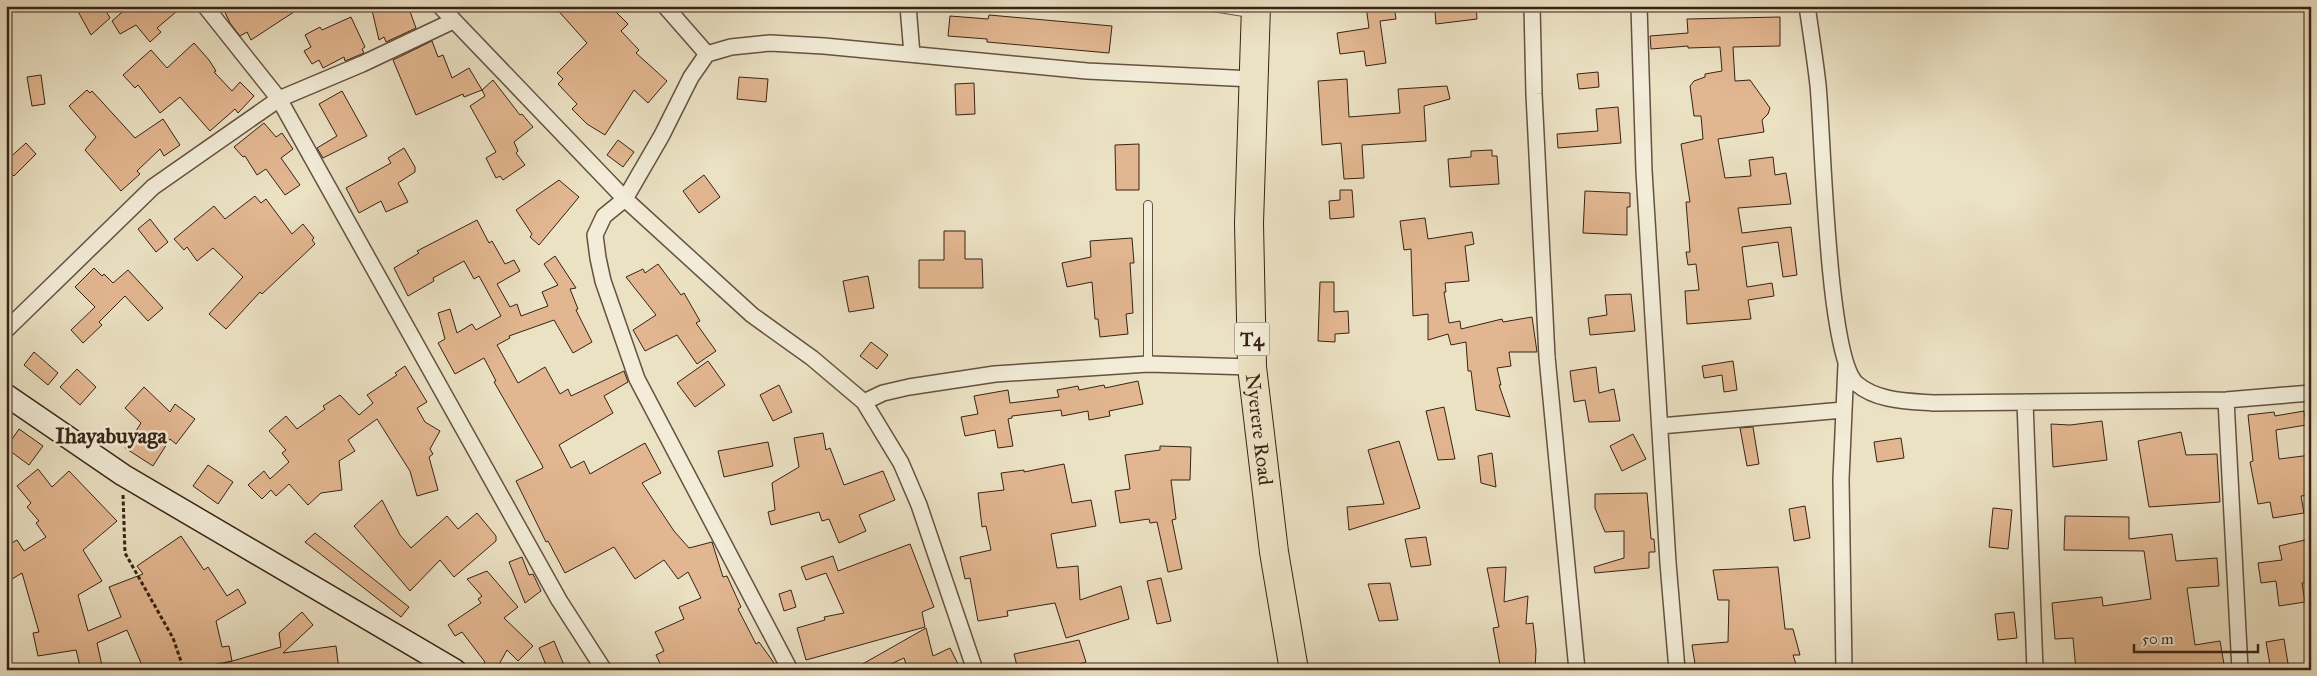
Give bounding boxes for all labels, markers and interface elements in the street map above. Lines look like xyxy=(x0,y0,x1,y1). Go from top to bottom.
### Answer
road number: T4 xyxy=(1234,322,1270,356)
street label: Nyerere Road xyxy=(1241,372,1278,487)
district label: Ihayabuyaga xyxy=(55,422,167,449)
scale bar xyxy=(2134,621,2258,653)
text: 50 m xyxy=(2142,630,2174,648)

